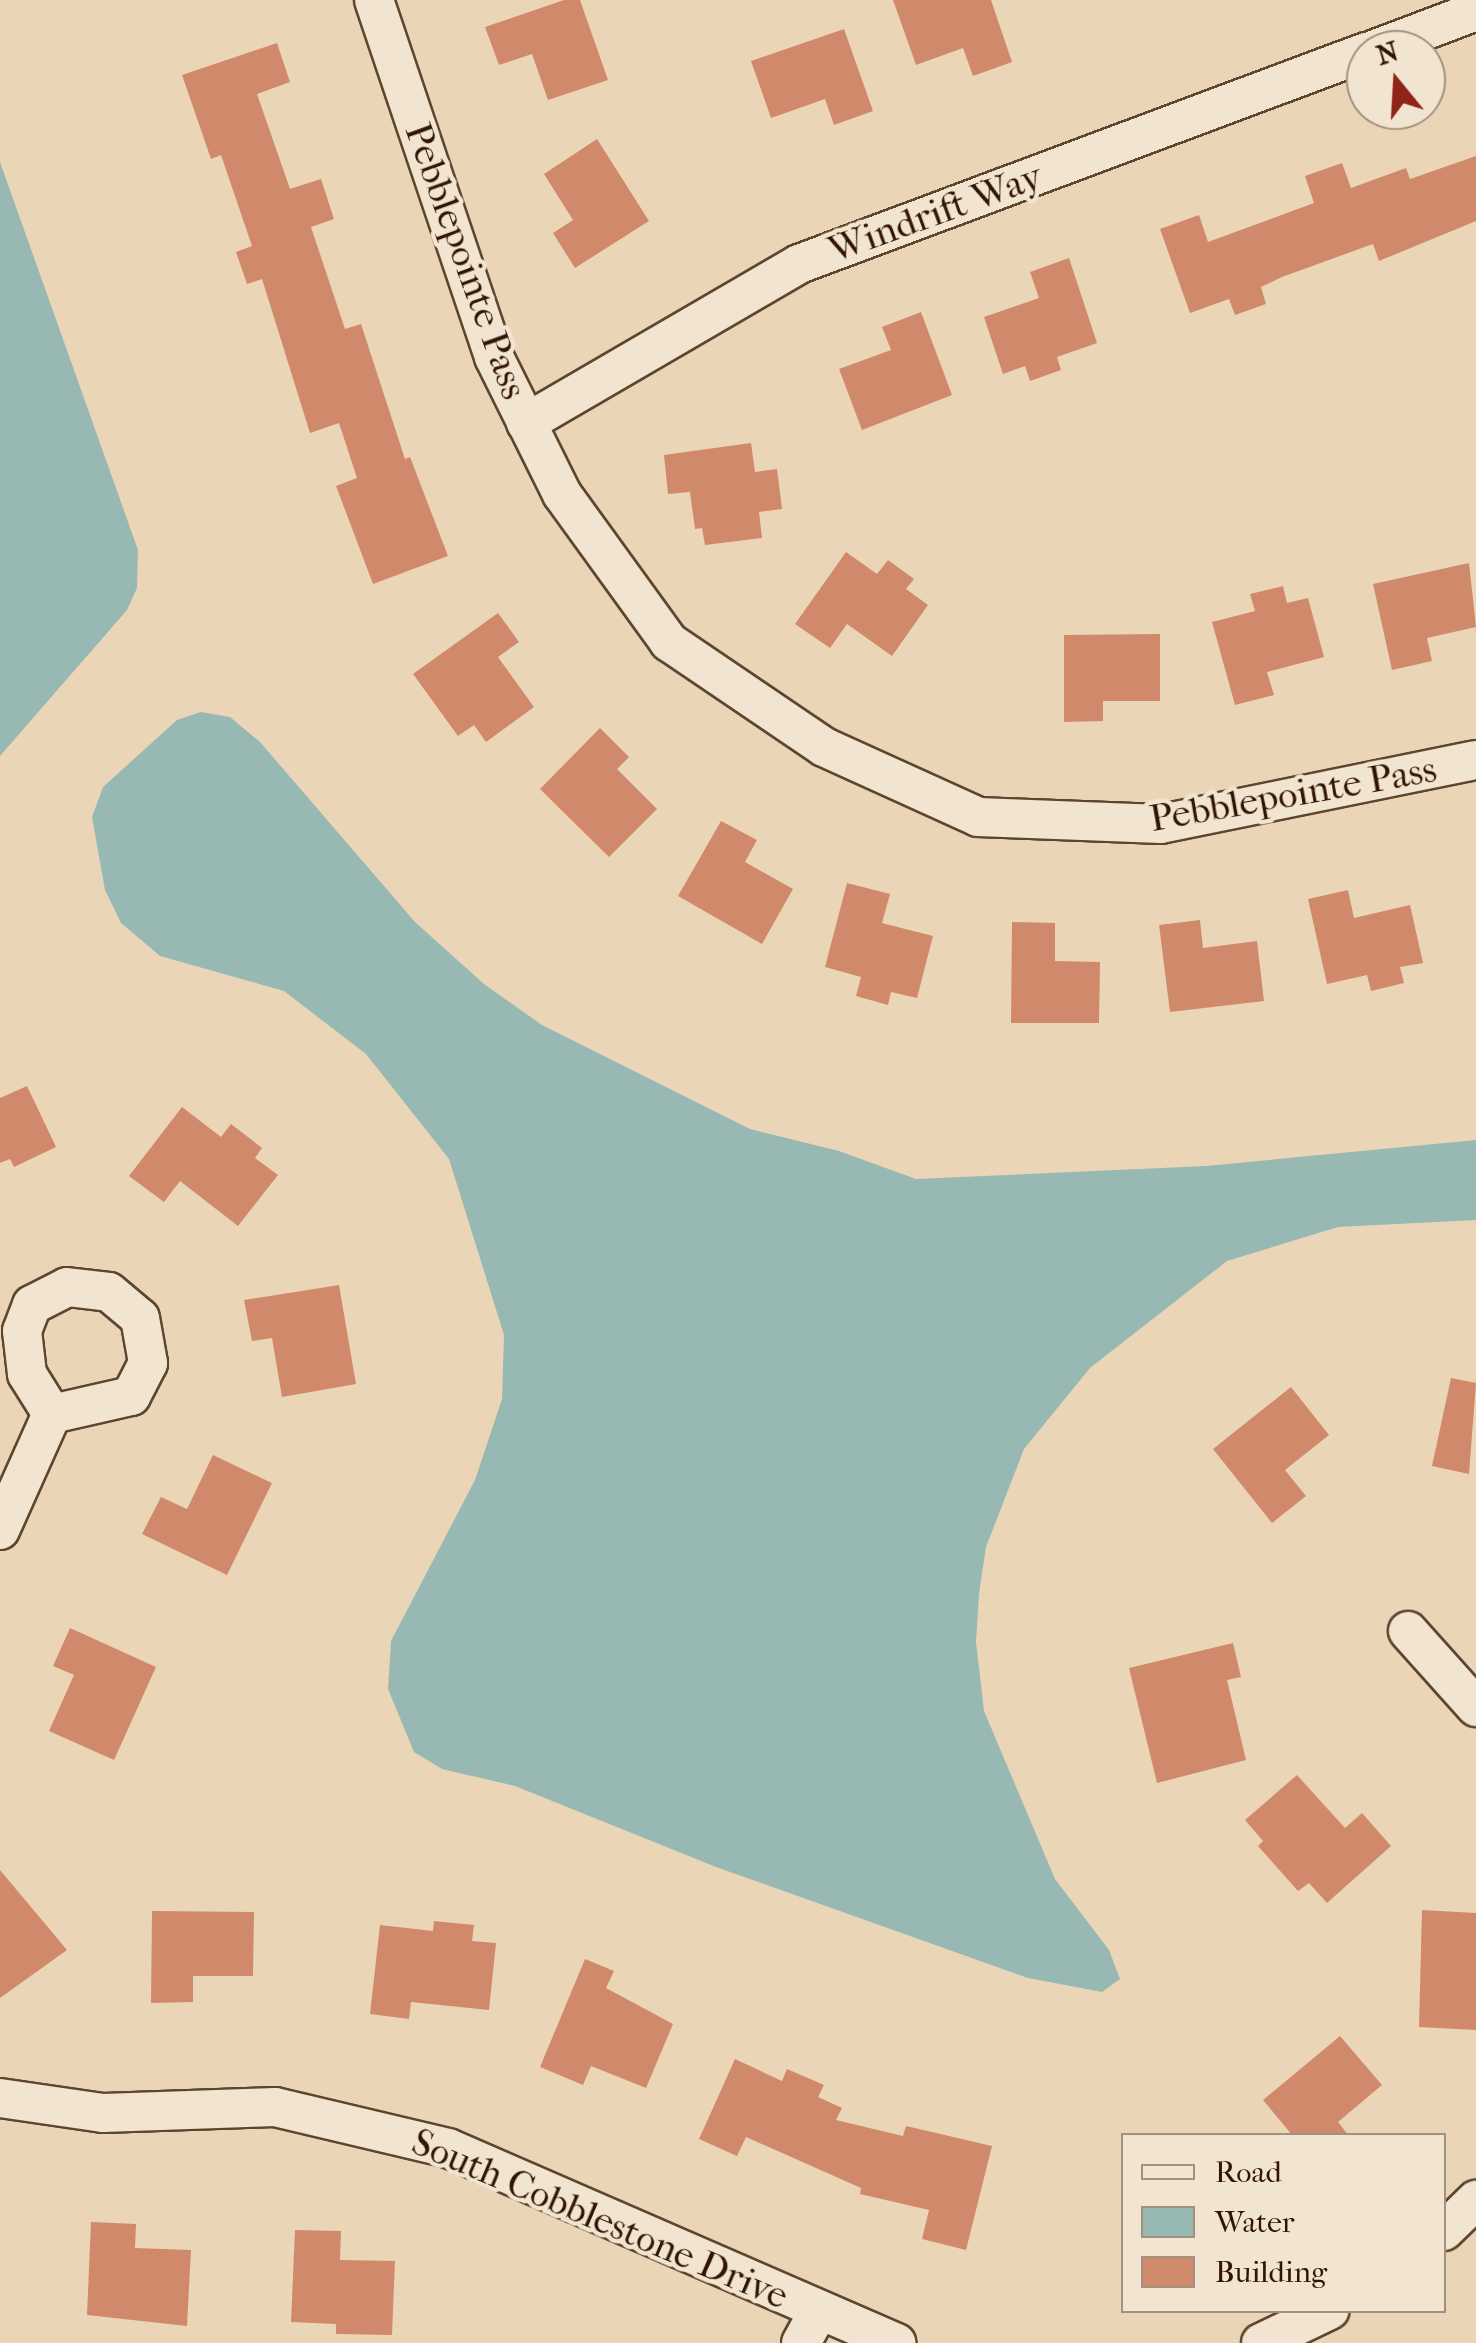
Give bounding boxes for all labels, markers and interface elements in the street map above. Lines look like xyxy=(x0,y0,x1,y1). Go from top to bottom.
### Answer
north arrow xyxy=(1346,30,1446,130)
text: N xyxy=(1372,34,1402,72)
street label: Pebblepointe Pass xyxy=(395,117,537,405)
street label: Windrift Way xyxy=(822,153,1048,273)
street label: Pebblepointe Pass xyxy=(1146,746,1440,842)
street label: South Cobblestone Drive xyxy=(405,2119,795,2319)
legend xyxy=(1121,2133,1446,2313)
text: Road xyxy=(1215,2155,1282,2190)
text: Water xyxy=(1215,2205,1295,2240)
text: Building xyxy=(1215,2255,1327,2290)

